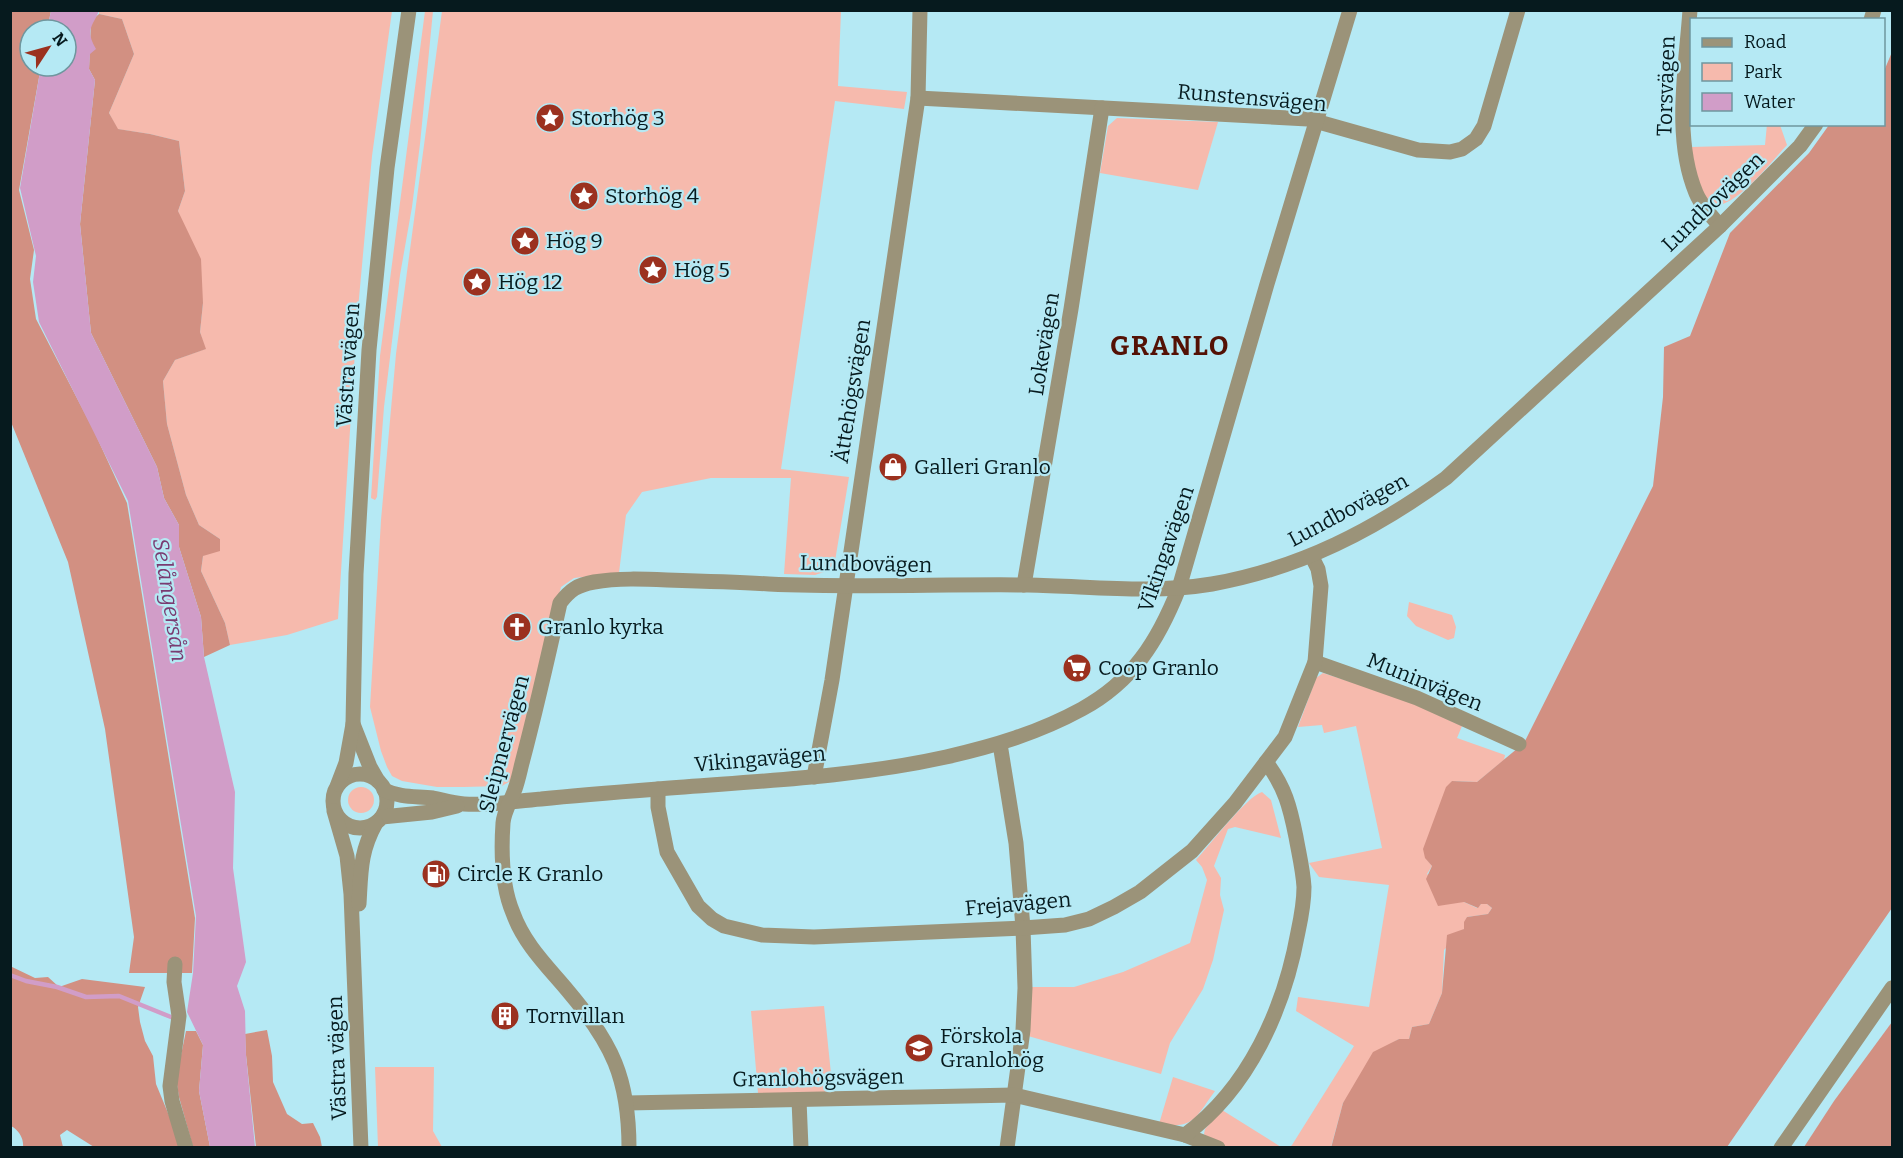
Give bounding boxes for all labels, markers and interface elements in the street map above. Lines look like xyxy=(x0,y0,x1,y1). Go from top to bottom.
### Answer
north arrow xyxy=(18,18,78,78)
legend xyxy=(1690,18,1885,126)
text: N xyxy=(48,29,71,50)
text: Road xyxy=(1744,31,1787,53)
street label: Torsvägen xyxy=(1651,35,1681,137)
text: Park xyxy=(1744,61,1783,83)
street label: Runstensvägen xyxy=(1176,79,1328,117)
text: Water xyxy=(1744,91,1795,113)
place icon: Storhög 3 xyxy=(534,102,566,134)
place label: Storhög 3 xyxy=(571,105,665,131)
street label: Lundbovägen xyxy=(1656,147,1770,257)
place icon: Storhög 4 xyxy=(568,180,600,212)
place label: Storhög 4 xyxy=(605,183,699,209)
place icon: Hög 9 xyxy=(509,225,541,257)
place label: Hög 9 xyxy=(546,228,603,254)
place icon: Hög 5 xyxy=(637,254,669,286)
place label: Hög 5 xyxy=(674,257,730,283)
place icon: Hög 12 xyxy=(461,266,493,298)
place label: Hög 12 xyxy=(498,269,562,295)
street label: Lokevägen xyxy=(1023,291,1065,397)
street label: Västra vägen xyxy=(331,302,365,428)
street label: Ättehögsvägen xyxy=(828,317,876,465)
district label: GRANLO xyxy=(1110,330,1230,362)
shop icon: Galleri Granlo xyxy=(877,451,909,483)
place label: Galleri Granlo xyxy=(914,454,1051,480)
street label: Lundbovägen xyxy=(1284,467,1412,553)
street label: Vikingavägen xyxy=(1132,482,1200,616)
water label: Selångersån xyxy=(147,536,193,664)
street label: Lundbovägen xyxy=(800,550,932,578)
church icon: Granlo kyrka xyxy=(501,611,533,643)
place label: Granlo kyrka xyxy=(538,614,664,640)
street label: Muninvägen xyxy=(1363,647,1487,717)
supermarket icon: Coop Granlo xyxy=(1061,652,1093,684)
place label: Coop Granlo xyxy=(1098,655,1219,681)
street label: Sleipnervägen xyxy=(473,672,535,816)
street label: Vikingavägen xyxy=(693,740,827,778)
fuel station icon: Circle K Granlo xyxy=(420,858,452,890)
place label: Circle K Granlo xyxy=(457,861,603,887)
street label: Frejavägen xyxy=(964,886,1072,922)
street label: Västra vägen xyxy=(322,995,352,1121)
building icon: Tornvillan xyxy=(489,1000,521,1032)
place label: Tornvillan xyxy=(526,1003,625,1029)
place label: Förskola Granlohög xyxy=(940,1023,1044,1073)
school or university icon: Förskola Granlohög xyxy=(903,1032,935,1064)
street label: Granlohögsvägen xyxy=(732,1064,904,1092)

